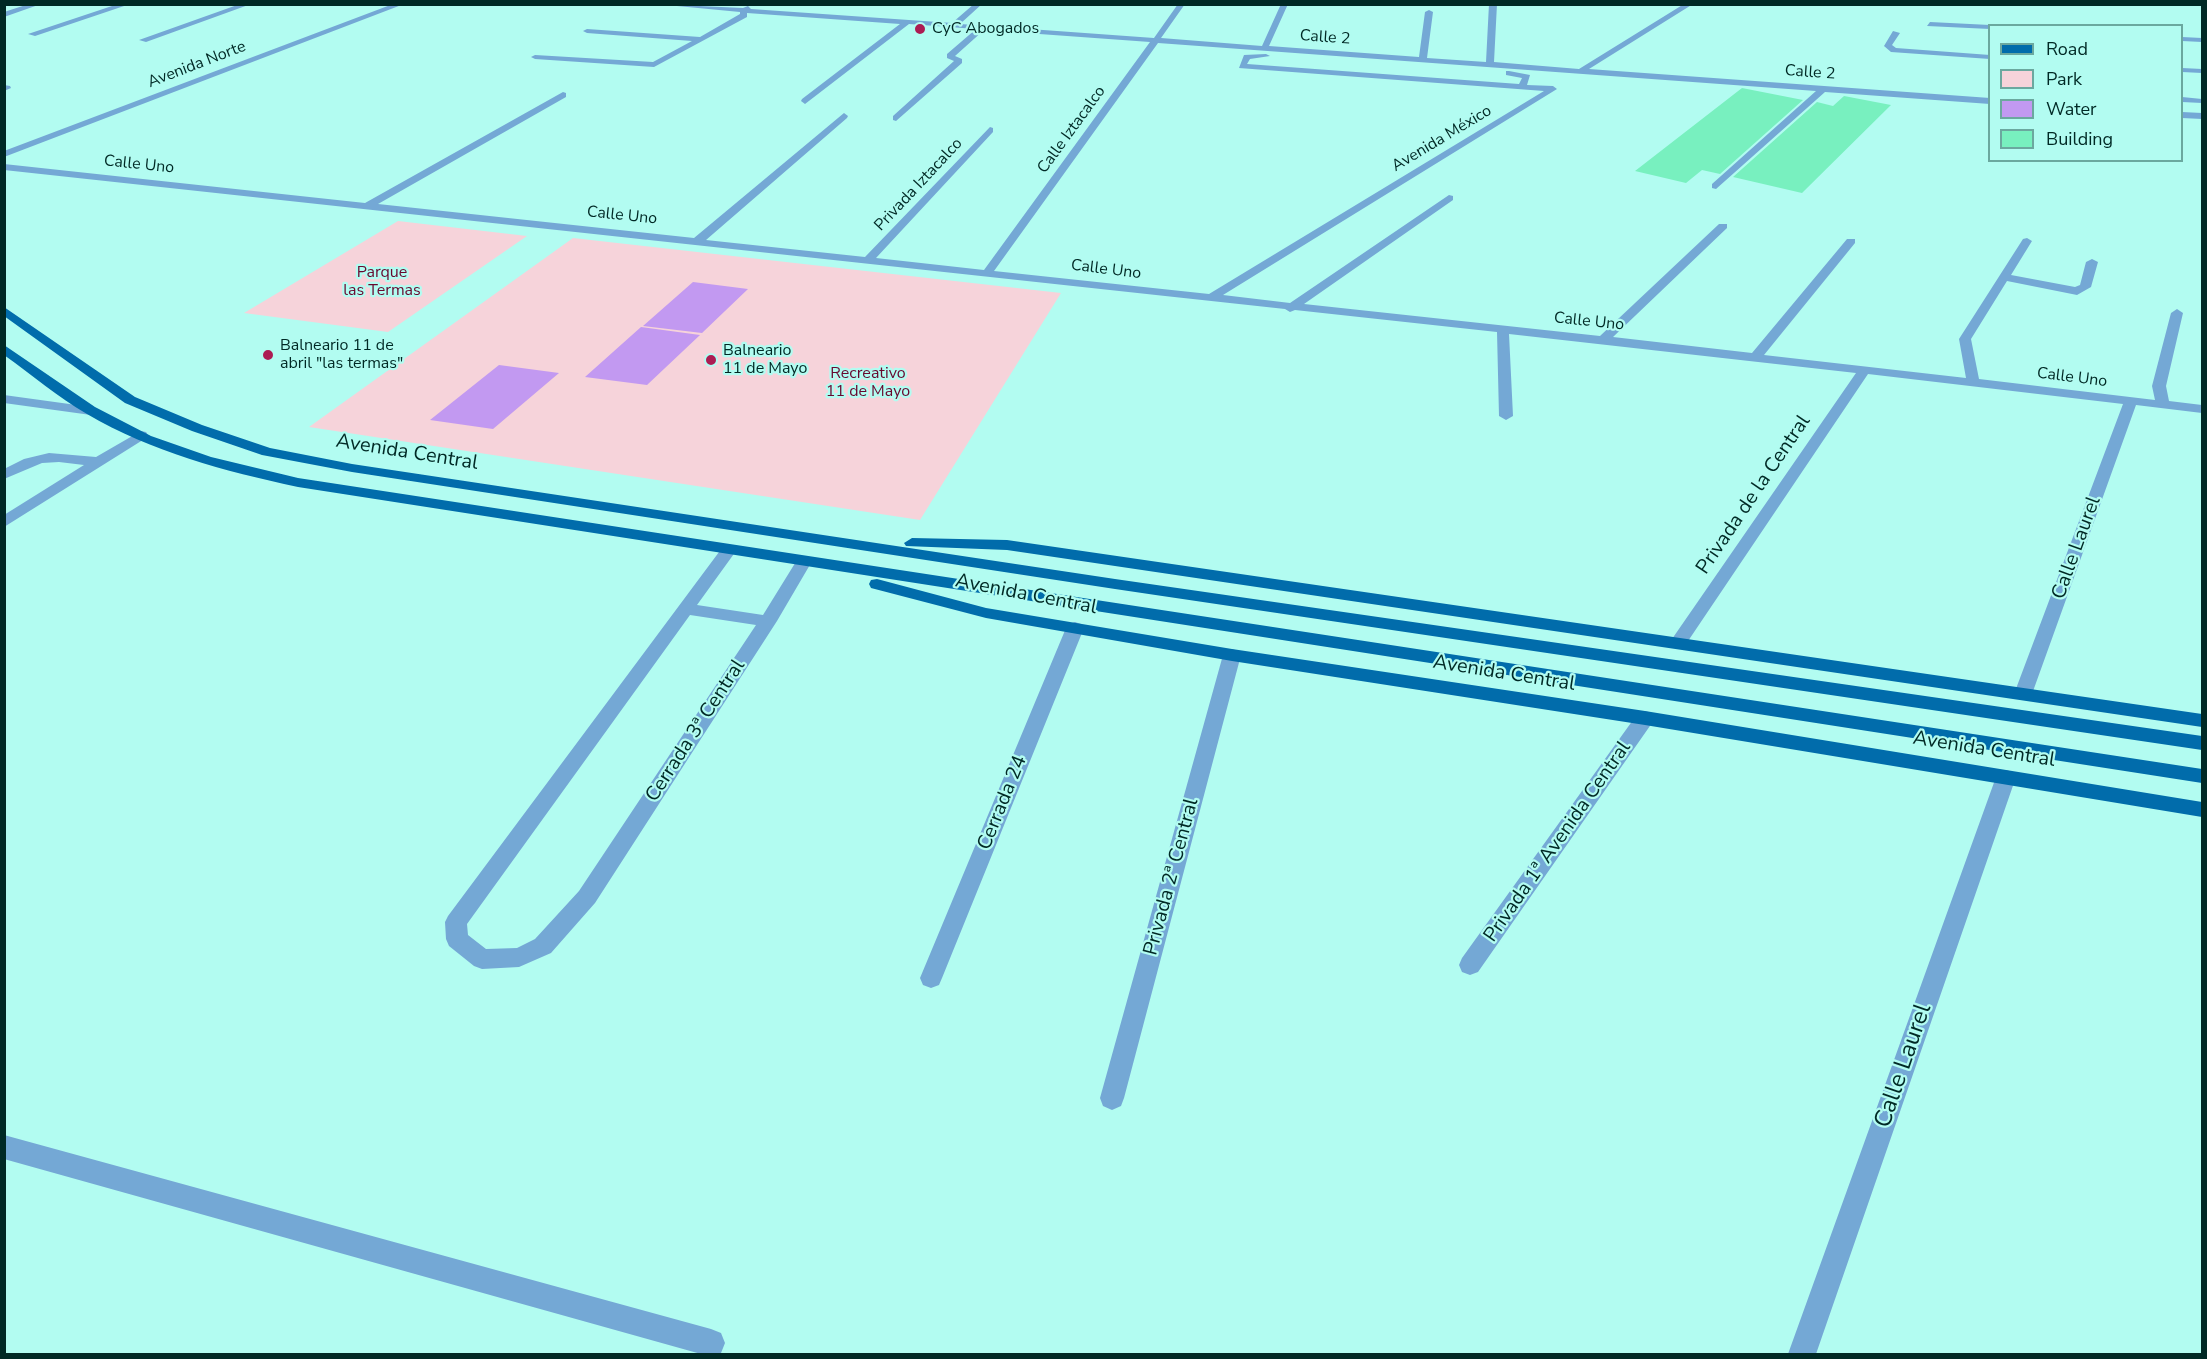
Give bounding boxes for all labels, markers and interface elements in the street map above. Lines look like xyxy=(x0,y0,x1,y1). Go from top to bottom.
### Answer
place label: CyC Abogados xyxy=(932,19,1039,39)
marker: CyC Abogados xyxy=(913,22,927,36)
legend xyxy=(1988,24,2183,162)
street label: Calle 2 xyxy=(1299,27,1351,49)
street label: Avenida Norte xyxy=(145,37,249,93)
text: Road xyxy=(2046,37,2088,61)
street label: Calle 2 xyxy=(1784,62,1836,84)
text: Park xyxy=(2046,67,2082,91)
street label: Calle Iztacalco xyxy=(1034,83,1110,177)
text: Water xyxy=(2046,97,2097,121)
street label: Avenida México xyxy=(1389,102,1495,176)
text: Building xyxy=(2046,127,2113,151)
street label: Privada Iztacalco xyxy=(871,135,967,235)
street label: Calle Uno xyxy=(103,152,175,178)
street label: Calle Uno xyxy=(586,203,658,229)
street label: Calle Uno xyxy=(1070,256,1142,284)
park label: Parque las Termas xyxy=(343,263,421,301)
street label: Calle Uno xyxy=(1553,309,1625,335)
place label: Balneario 11 de abril "las termas" xyxy=(280,336,403,374)
place label: Balneario 11 de Mayo xyxy=(723,341,807,379)
marker: Balneario 11 de abril "las termas" xyxy=(261,348,275,362)
marker: Balneario 11 de Mayo xyxy=(704,353,718,367)
park label: Recreativo 11 de Mayo xyxy=(826,364,910,402)
street label: Calle Uno xyxy=(2036,364,2108,392)
street label: Privada de la Central xyxy=(1692,411,1816,579)
street label: Avenida Central xyxy=(334,430,480,476)
street label: Calle Laurel xyxy=(2047,493,2107,603)
street label: Avenida Central xyxy=(953,570,1099,620)
street label: Avenida Central xyxy=(1431,651,1577,697)
street label: Cerrada 3ª Central xyxy=(641,655,751,807)
street label: Avenida Central xyxy=(1911,727,2057,773)
street label: Privada 1ª Avenida Central xyxy=(1479,737,1637,947)
street label: Cerrada 24 xyxy=(973,752,1033,854)
street label: Privada 2ª Central xyxy=(1140,796,1204,958)
street label: Calle Laurel xyxy=(1869,1000,1939,1132)

